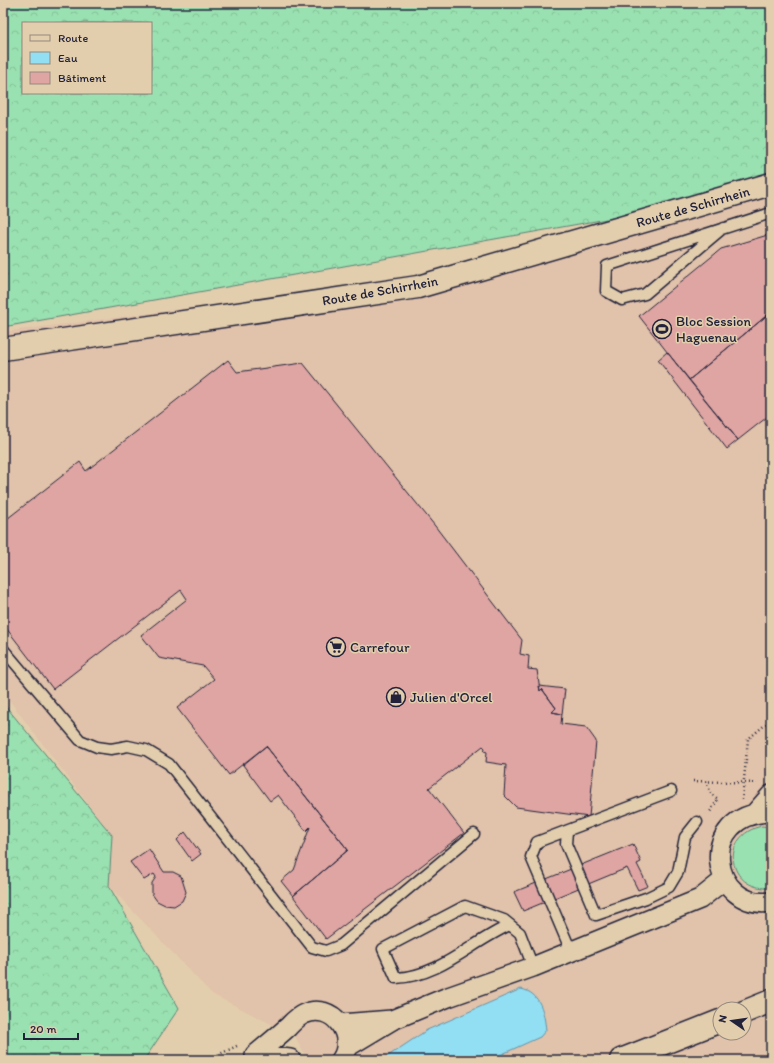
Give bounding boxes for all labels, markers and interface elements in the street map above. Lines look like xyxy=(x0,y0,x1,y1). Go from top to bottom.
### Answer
legend xyxy=(22,22,152,94)
text: Route xyxy=(58,31,88,45)
text: Eau xyxy=(58,51,78,65)
text: Bâtiment xyxy=(58,71,107,85)
street label: Route de Schirrhein xyxy=(634,183,752,231)
street label: Route de Schirrhein xyxy=(321,272,440,310)
place label: Bloc Session Haguenau xyxy=(676,313,751,346)
sports icon: Bloc Session Haguenau xyxy=(651,318,673,340)
supermarket icon: Carrefour xyxy=(325,636,347,658)
place label: Carrefour xyxy=(350,639,410,656)
shop icon: Julien d'Orcel xyxy=(385,686,407,708)
place label: Julien d'Orcel xyxy=(410,689,492,706)
north arrow xyxy=(712,1001,752,1041)
text: N xyxy=(716,1014,730,1024)
scale bar xyxy=(24,1015,78,1041)
text: 20 m xyxy=(30,1022,57,1036)

